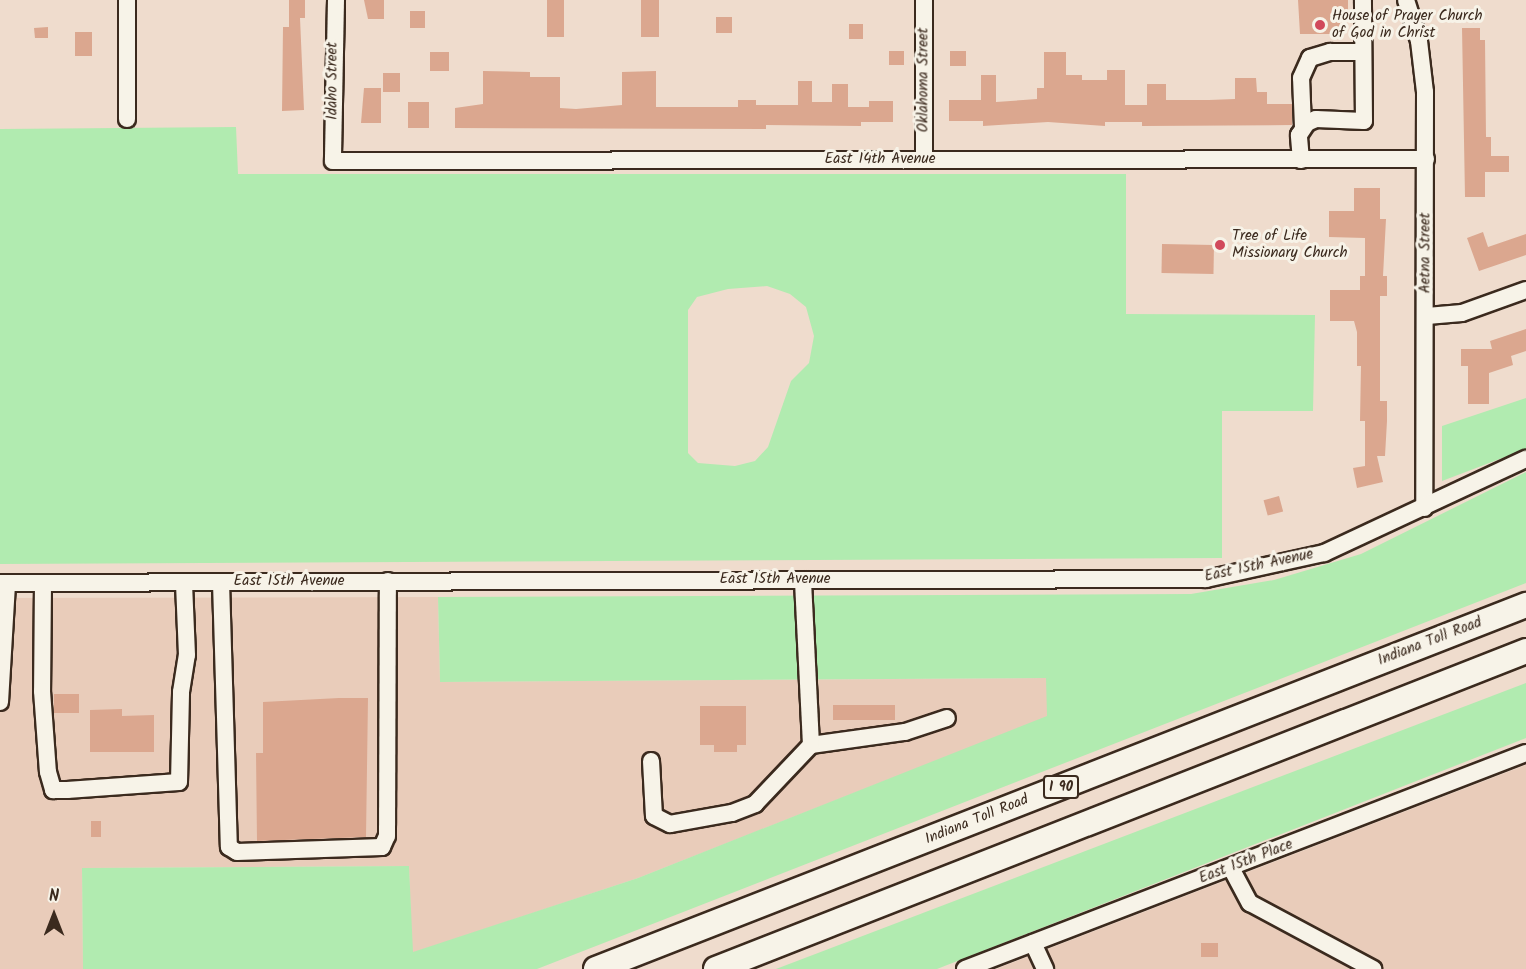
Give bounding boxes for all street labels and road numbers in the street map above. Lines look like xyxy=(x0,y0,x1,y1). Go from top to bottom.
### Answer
street label: Oklahoma Street xyxy=(915,28,933,132)
street label: Idaho Street xyxy=(324,42,342,120)
street label: East 14th Avenue xyxy=(824,151,936,169)
street label: Aetna Street xyxy=(1417,213,1435,293)
street label: East 15th Avenue xyxy=(1203,546,1315,586)
street label: East 15th Avenue xyxy=(720,571,830,589)
street label: East 15th Avenue xyxy=(234,573,344,591)
street label: Indiana Toll Road xyxy=(1375,614,1485,670)
road number: I 90 xyxy=(1043,776,1079,798)
street label: Indiana Toll Road xyxy=(923,791,1031,849)
street label: East 15th Place xyxy=(1197,836,1295,888)

